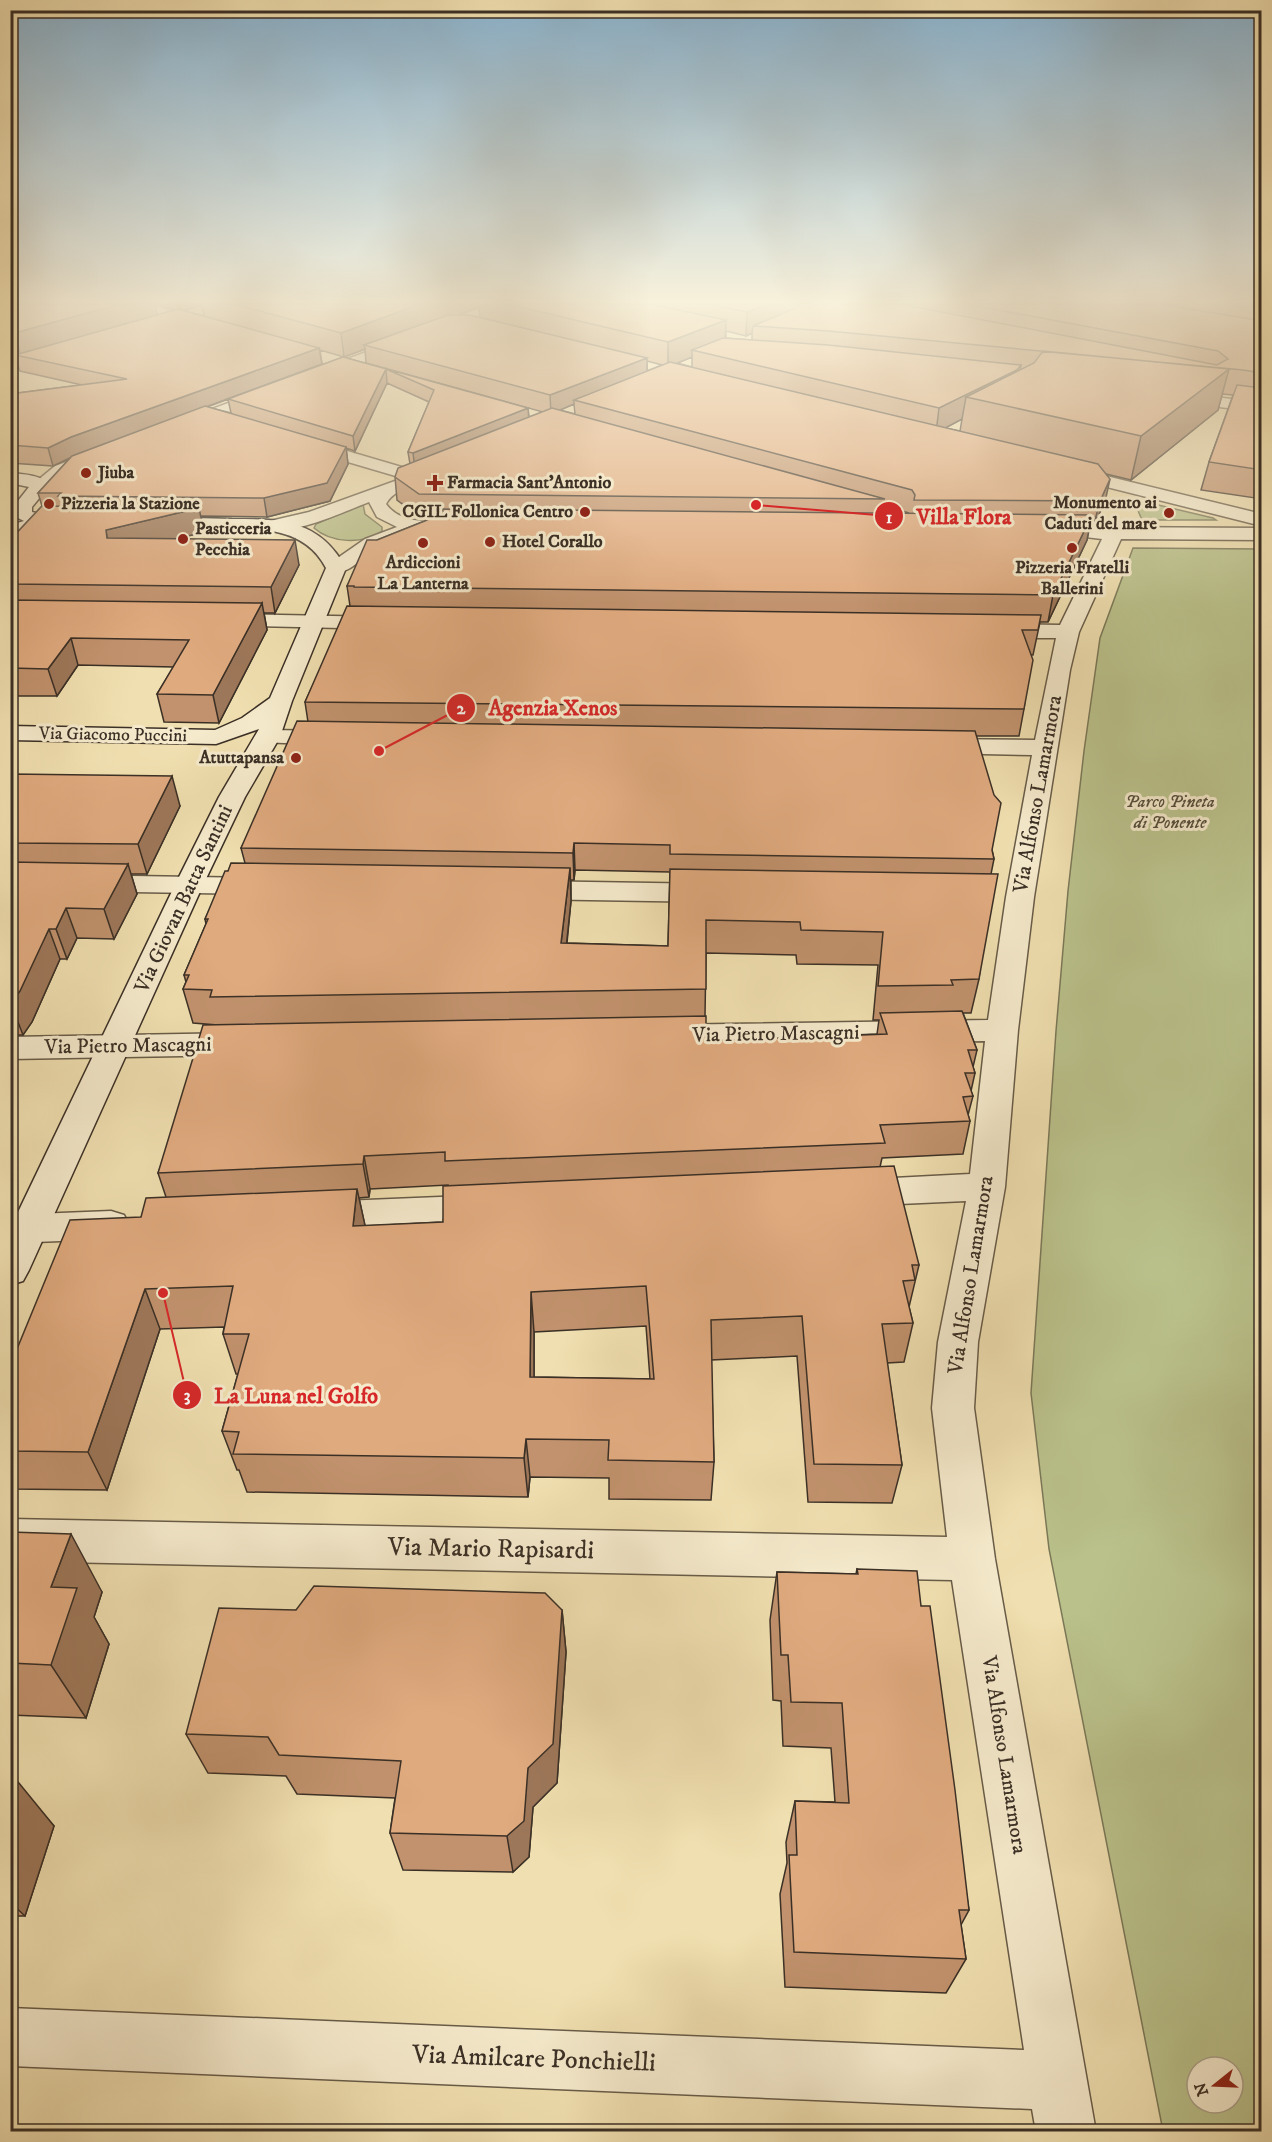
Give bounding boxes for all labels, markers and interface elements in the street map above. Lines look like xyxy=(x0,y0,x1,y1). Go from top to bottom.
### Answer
place label: Jiuba xyxy=(96,462,135,484)
marker: Jiuba xyxy=(79,466,93,480)
place label: Farmacia Sant'Antonio xyxy=(447,472,611,494)
marker: Farmacia Sant'Antonio xyxy=(428,476,442,490)
place label: Monumento ai Caduti del mare xyxy=(1044,492,1158,535)
place label: Pizzeria la Stazione xyxy=(61,493,200,515)
callout: Villa Flora xyxy=(874,496,1023,536)
marker: Pizzeria la Stazione xyxy=(42,497,56,511)
place label: CGIL Follonica Centro xyxy=(402,501,573,523)
text: Villa Flora xyxy=(916,504,1012,531)
marker: CGIL Follonica Centro xyxy=(578,505,592,519)
marker: Monumento ai Caduti del mare xyxy=(1162,506,1176,520)
text: 1 xyxy=(886,507,893,529)
place label: Pasticceria Pecchia xyxy=(195,518,272,561)
place label: Hotel Corallo xyxy=(502,531,603,553)
marker: Pasticceria Pecchia xyxy=(176,532,190,546)
marker: Hotel Corallo xyxy=(483,535,497,549)
marker: Ardiccioni La Lanterna xyxy=(416,536,430,550)
marker: Pizzeria Fratelli Ballerini xyxy=(1065,541,1079,555)
place label: Ardiccioni La Lanterna xyxy=(377,552,469,595)
place label: Pizzeria Fratelli Ballerini xyxy=(1015,557,1129,600)
callout: Agenzia Xenos xyxy=(446,688,629,728)
street label: Via Alfonso Lamarmora xyxy=(1008,693,1068,896)
text: Agenzia Xenos xyxy=(488,695,618,722)
text: 2 xyxy=(457,698,467,720)
street label: Via Giacomo Puccini xyxy=(38,723,187,747)
place label: Atuttapansa xyxy=(198,747,284,769)
marker: Atuttapansa xyxy=(289,751,303,765)
park label: Parco Pineta di Ponente xyxy=(1125,791,1215,834)
street label: Via Giovan Batta Santini xyxy=(129,801,239,998)
street label: Via Pietro Mascagni xyxy=(691,1020,860,1048)
street label: Via Pietro Mascagni xyxy=(43,1032,212,1060)
street label: Via Alfonso Lamarmora xyxy=(942,1174,1000,1377)
callout: La Luna nel Golfo xyxy=(172,1375,390,1415)
text: La Luna nel Golfo xyxy=(214,1383,378,1410)
text: 3 xyxy=(184,1385,191,1407)
street label: Via Mario Rapisardi xyxy=(387,1531,594,1567)
street label: Via Alfonso Lamarmora xyxy=(975,1653,1033,1856)
street label: Via Amilcare Ponchielli xyxy=(411,2038,656,2080)
north arrow xyxy=(1185,2055,1245,2115)
text: N xyxy=(1190,2080,1213,2099)

